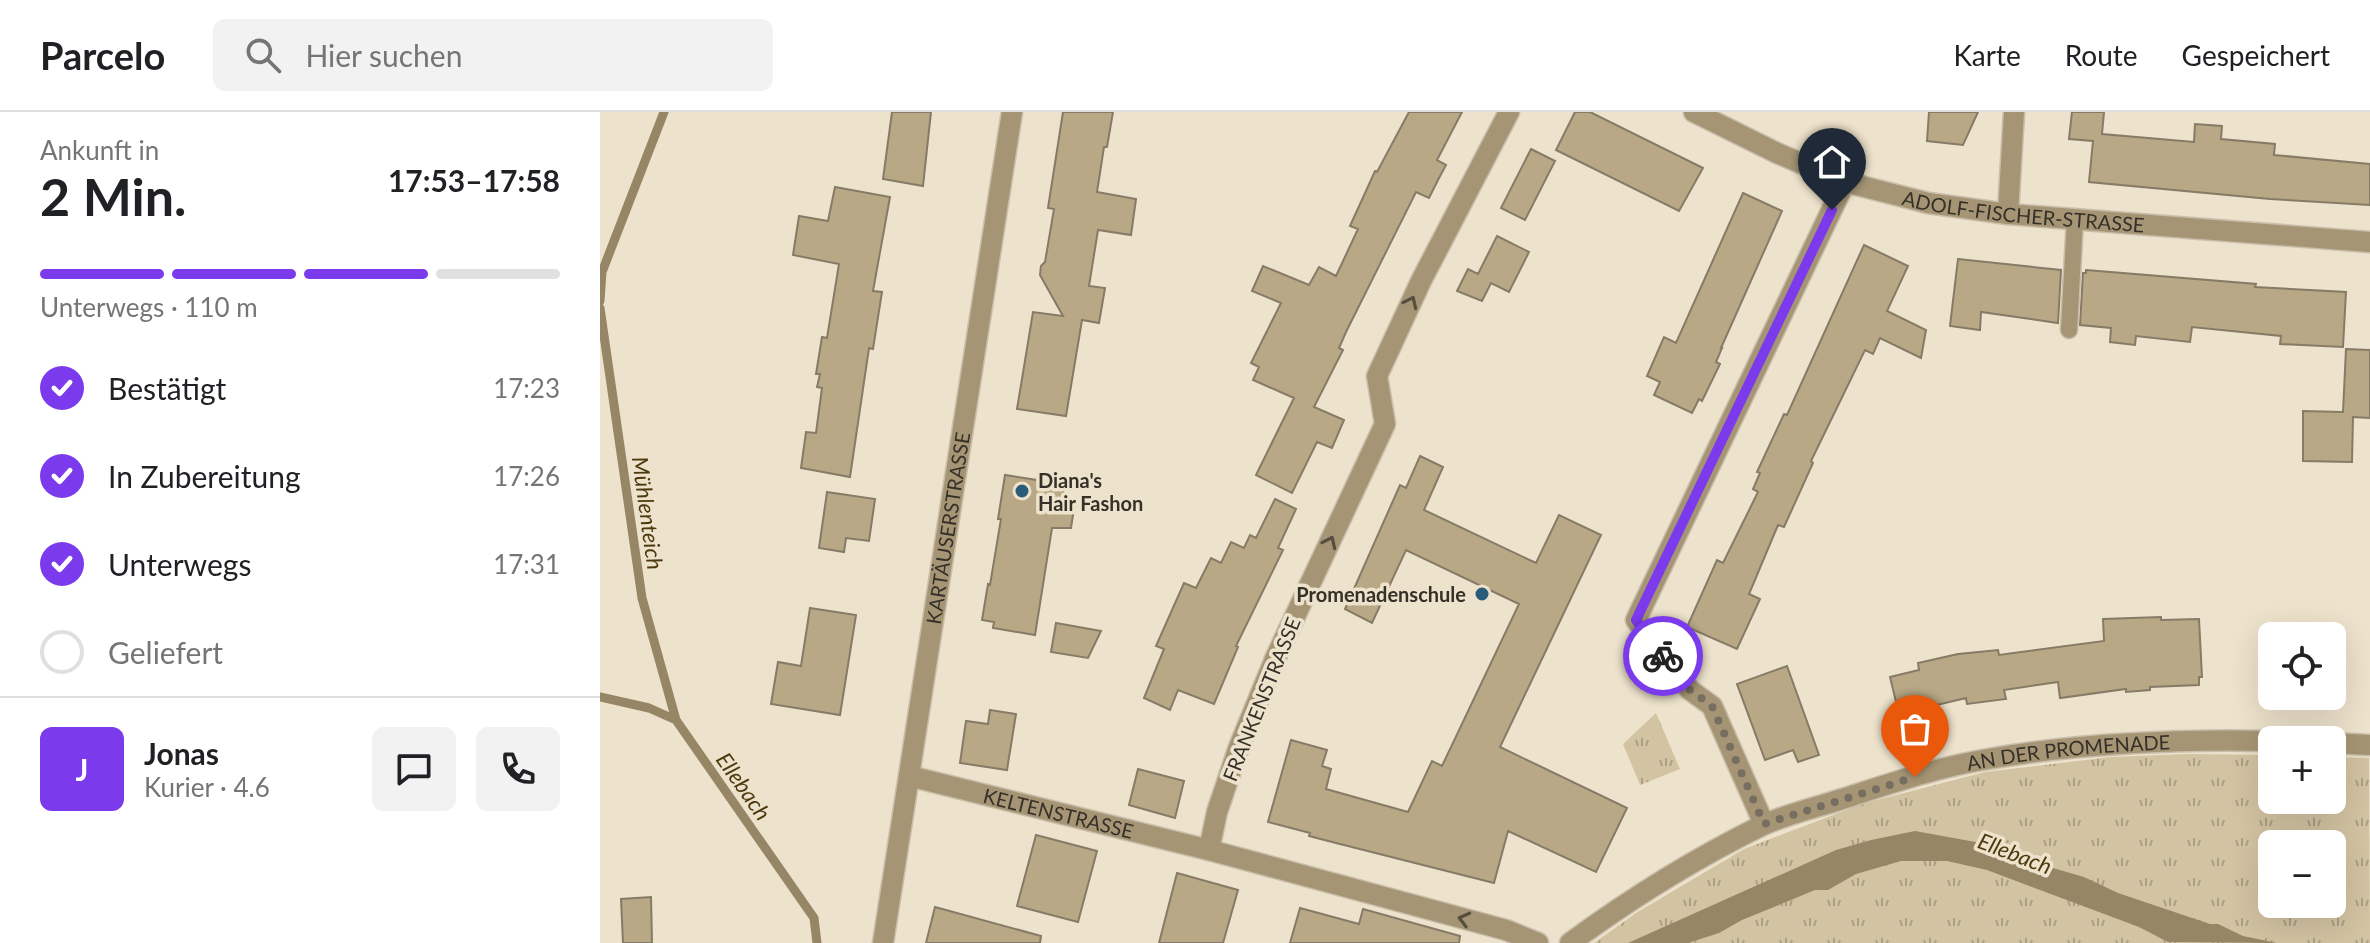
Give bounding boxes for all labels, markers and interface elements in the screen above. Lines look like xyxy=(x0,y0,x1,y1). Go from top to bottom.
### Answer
search box xyxy=(213,19,773,91)
text: Parcelo xyxy=(40,32,165,78)
icon: search xyxy=(241,33,285,77)
text: Hier suchen xyxy=(305,37,462,73)
text: Karte xyxy=(1953,38,2021,72)
text: Route xyxy=(2065,38,2138,72)
text: Gespeichert xyxy=(2182,38,2330,72)
pin xyxy=(1798,128,1866,210)
text: Ankunft in xyxy=(40,134,159,166)
icon: home xyxy=(1810,140,1854,184)
text: 17:53–17:58 xyxy=(388,162,560,198)
text: 2 Min. xyxy=(40,165,186,227)
street label: ADOLF-FISCHER-STRASSE xyxy=(1900,185,2145,237)
text: Unterwegs · 110 m xyxy=(40,291,258,323)
one-way arrow xyxy=(1402,296,1418,311)
icon: check xyxy=(40,366,84,410)
text: Bestätigt xyxy=(108,370,226,406)
text: 17:23 xyxy=(493,372,560,404)
street label: KARTÄUSERSTRASSE xyxy=(921,430,974,626)
icon: check xyxy=(40,454,84,498)
water label: Mühlenteich xyxy=(627,455,669,571)
text: In Zubereitung xyxy=(108,458,301,494)
text: 17:26 xyxy=(493,460,560,492)
place label: Diana's Hair Fashon xyxy=(1038,468,1143,515)
marker: Diana's Hair Fashon xyxy=(1013,482,1031,500)
one-way arrow xyxy=(1320,535,1336,550)
icon: check xyxy=(40,542,84,586)
text: Unterwegs xyxy=(108,546,251,582)
text: 17:31 xyxy=(493,548,560,580)
place label: Promenadenschule xyxy=(1296,582,1466,606)
marker: Promenadenschule xyxy=(1473,585,1491,603)
street label: FRANKENSTRASSE xyxy=(1217,614,1305,784)
courier xyxy=(1623,616,1703,696)
map controls xyxy=(2258,622,2346,918)
button: locate xyxy=(2258,622,2346,710)
text: Geliefert xyxy=(108,634,223,670)
icon: bike xyxy=(1641,634,1685,678)
pin xyxy=(1881,695,1949,777)
icon: bag xyxy=(1893,707,1937,751)
button: + xyxy=(2258,726,2346,814)
button: chat xyxy=(372,727,456,811)
button: phone xyxy=(476,727,560,811)
street label: AN DER PROMENADE xyxy=(1965,729,2170,775)
text: Jonas xyxy=(144,735,219,771)
water label: Ellebach xyxy=(711,747,777,825)
text: J xyxy=(76,751,88,787)
text: Kurier · 4.6 xyxy=(144,771,270,803)
street label: KELTENSTRASSE xyxy=(981,783,1136,843)
water label: Ellebach xyxy=(1974,827,2056,879)
button: − xyxy=(2258,830,2346,918)
one-way arrow xyxy=(1457,911,1471,928)

